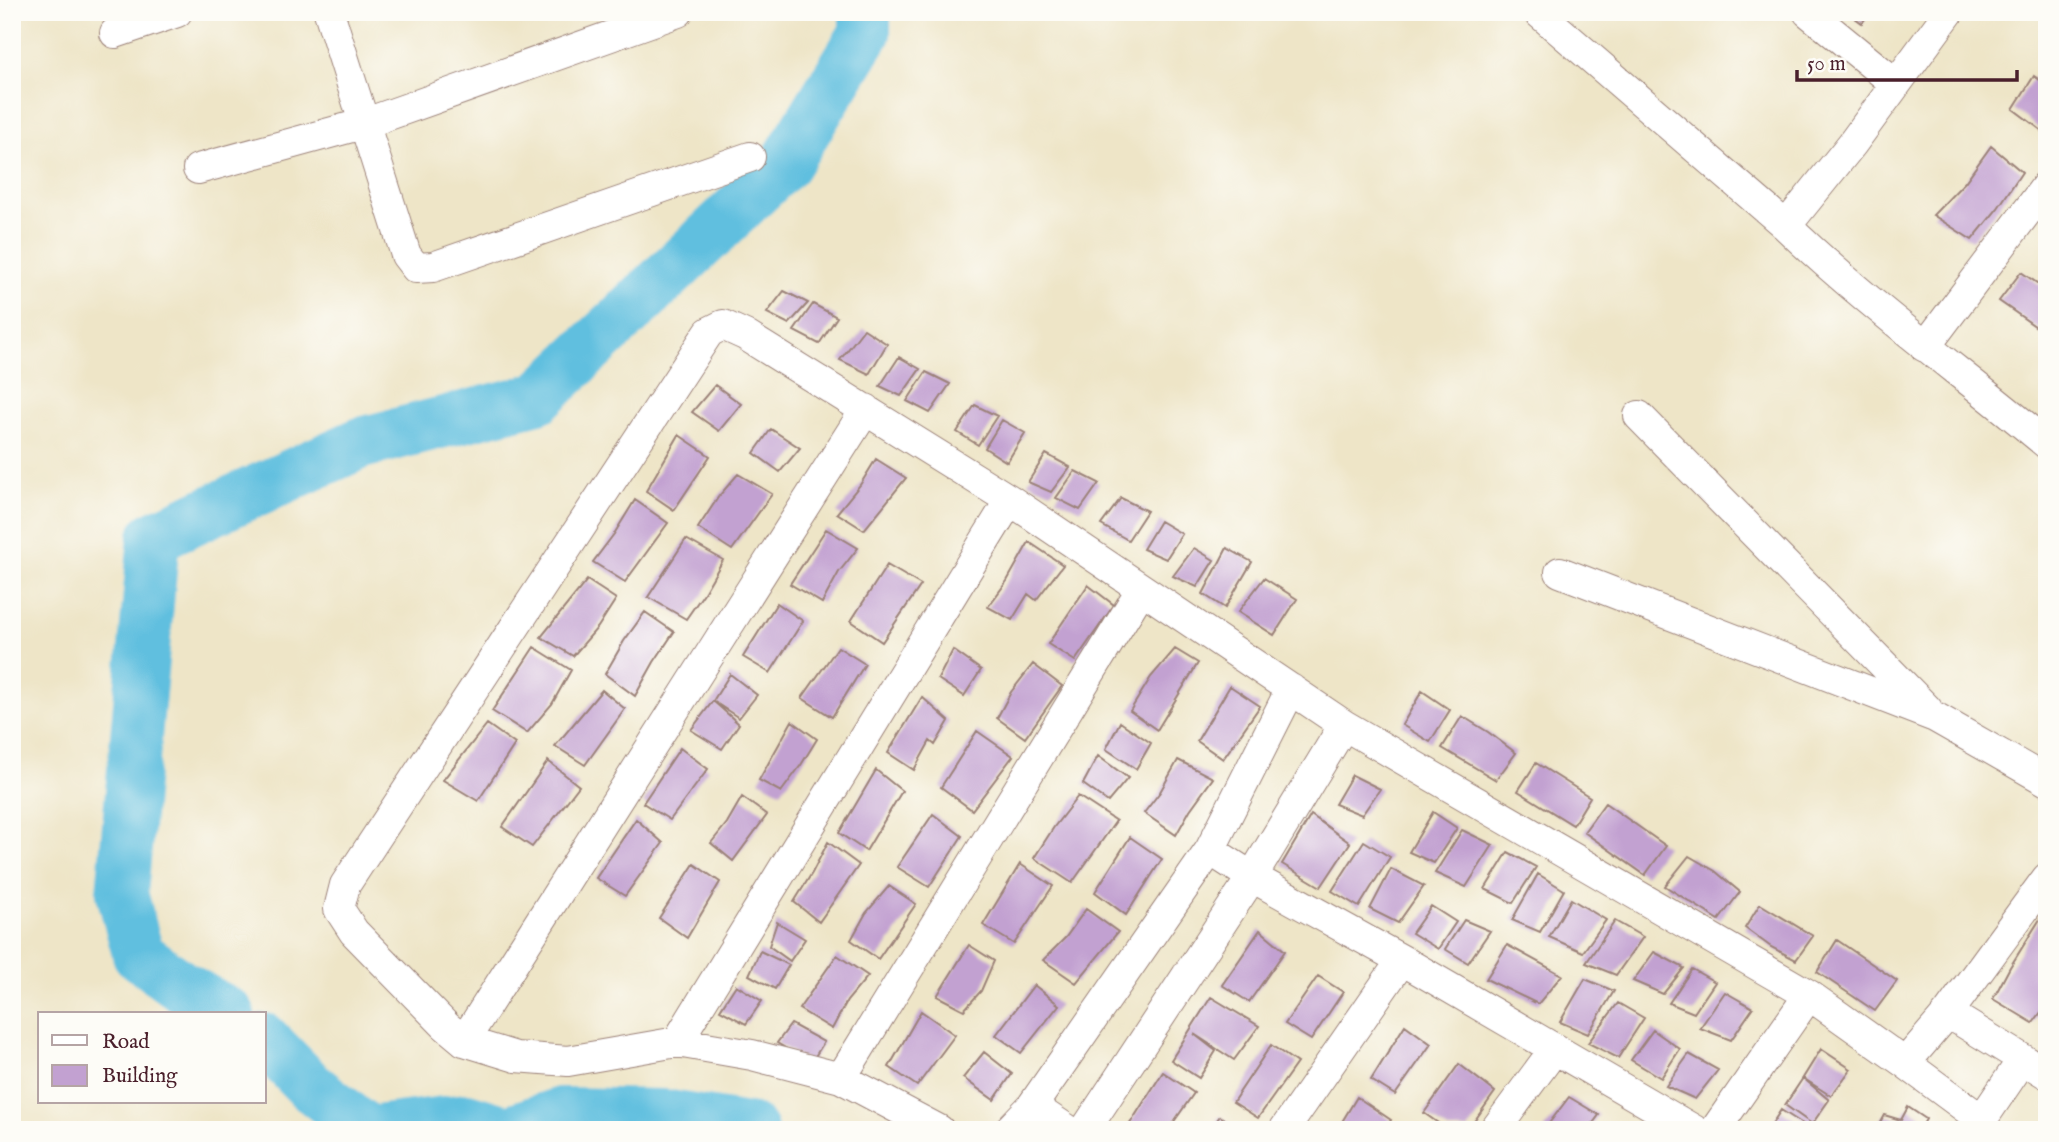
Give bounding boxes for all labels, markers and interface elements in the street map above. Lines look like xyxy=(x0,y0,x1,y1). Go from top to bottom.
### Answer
scale bar xyxy=(1797,38,2017,82)
text: 50 m xyxy=(1807,51,1846,78)
legend xyxy=(38,1012,266,1104)
text: Road xyxy=(102,1029,150,1056)
text: Building xyxy=(102,1063,178,1090)

